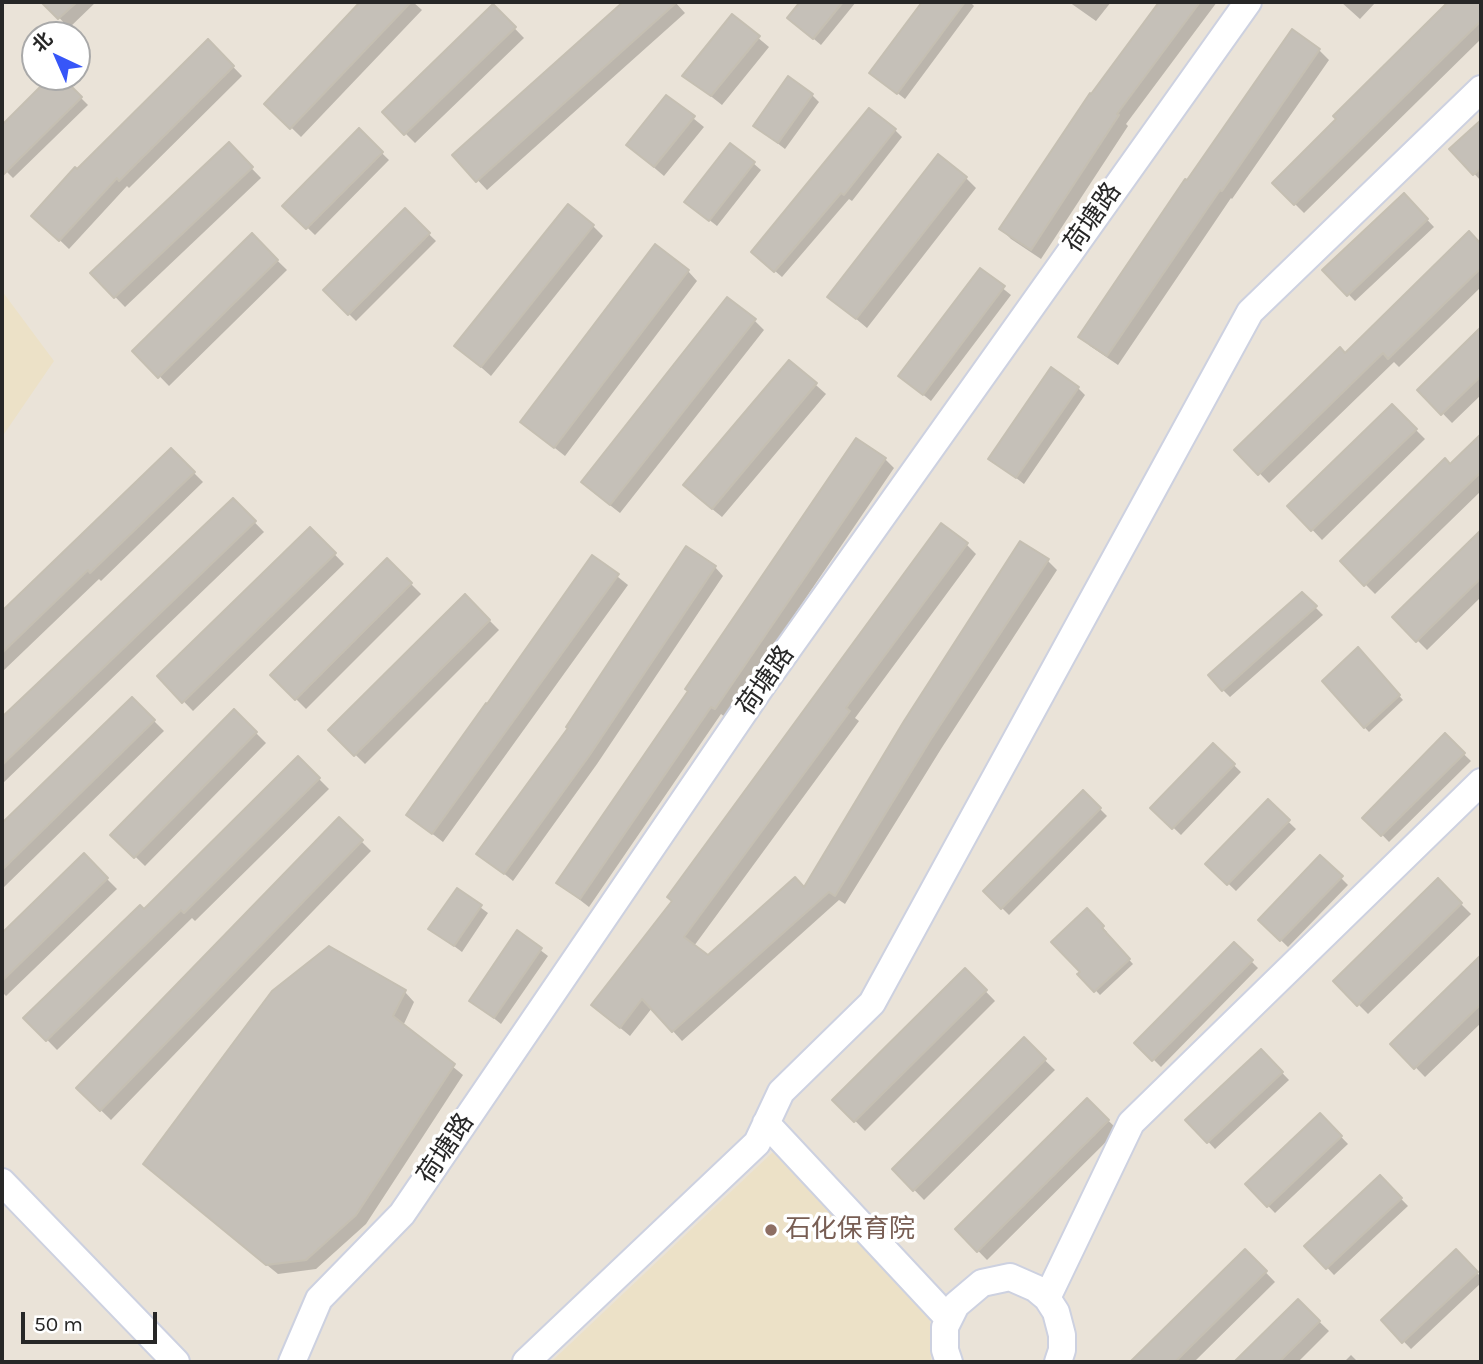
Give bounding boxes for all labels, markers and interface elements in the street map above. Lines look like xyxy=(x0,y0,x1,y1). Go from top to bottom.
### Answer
north arrow xyxy=(21,21,91,91)
text: 北 xyxy=(28,28,57,57)
street label: 荷塘路 xyxy=(1058,177,1128,259)
street label: 荷塘路 xyxy=(731,640,801,722)
street label: 荷塘路 xyxy=(411,1108,481,1190)
place label: 石化保育院 xyxy=(785,1214,915,1246)
marker: 石化保育院 xyxy=(763,1222,779,1238)
scale bar xyxy=(24,1298,161,1342)
text: 50 m xyxy=(34,1312,83,1336)

